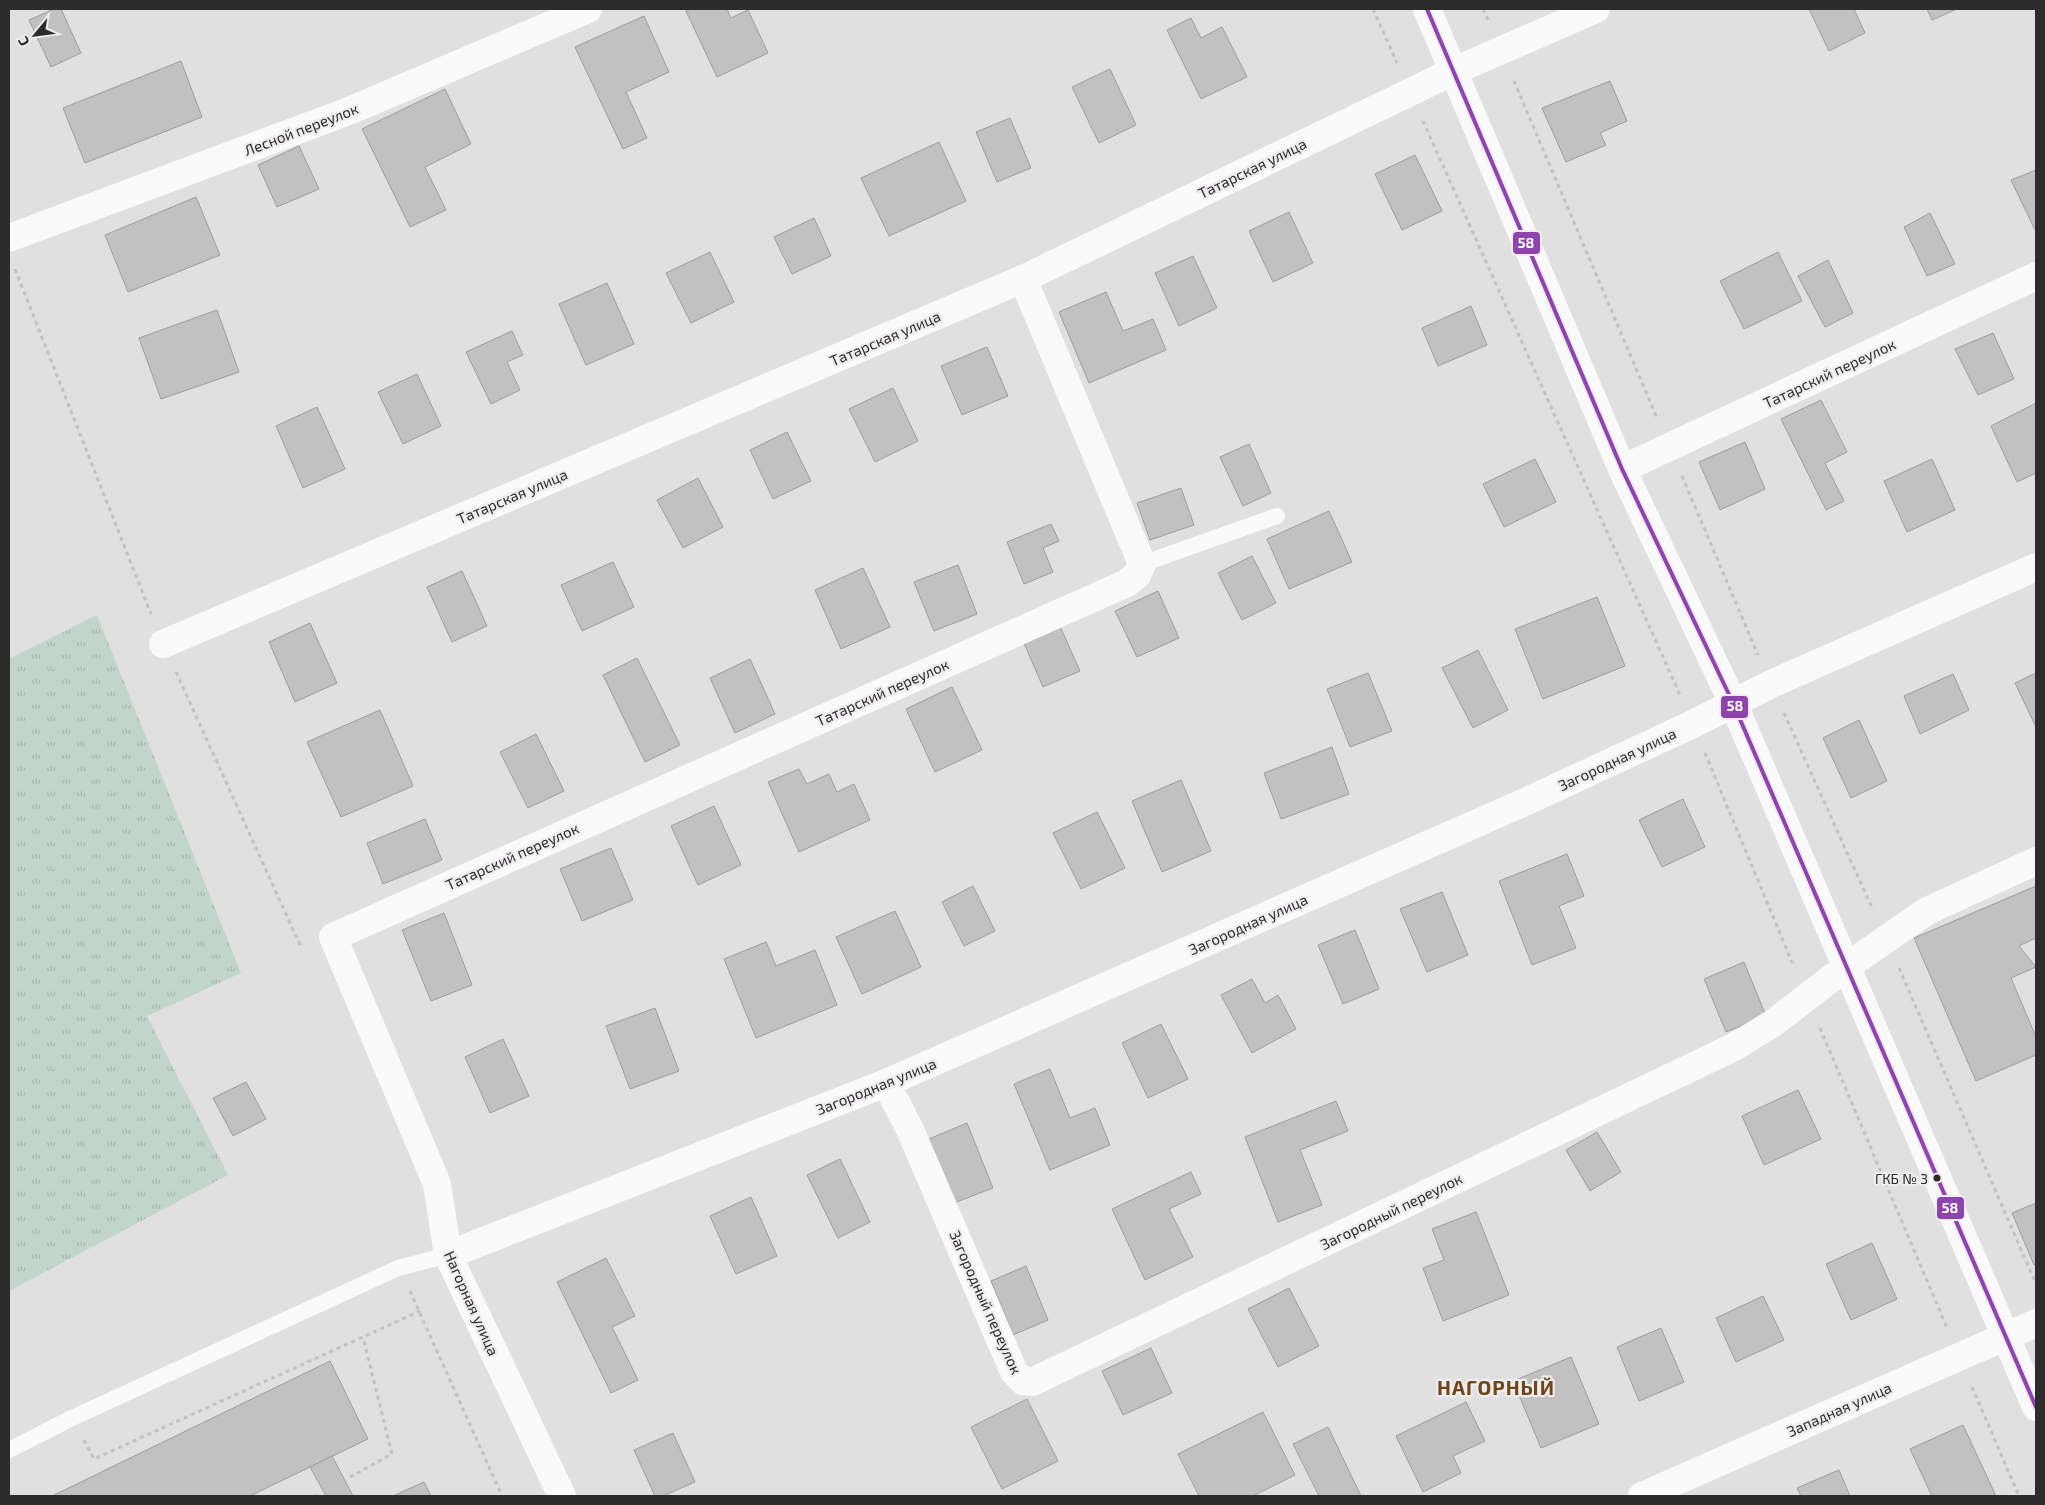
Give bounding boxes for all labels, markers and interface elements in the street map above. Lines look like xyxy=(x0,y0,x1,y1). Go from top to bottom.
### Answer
north arrow xyxy=(10,10,60,60)
text: С xyxy=(14,34,33,49)
street label: Лесной переулок xyxy=(241,99,361,160)
street label: Татарская улица xyxy=(1195,134,1310,203)
line badge: 58 xyxy=(1512,231,1541,255)
text: 58 xyxy=(1518,234,1534,251)
street label: Татарская улица xyxy=(827,307,943,370)
street label: Татарский переулок xyxy=(1760,334,1898,412)
street label: Татарская улица xyxy=(454,465,570,528)
street label: Татарский переулок xyxy=(813,655,952,730)
line badge: 58 xyxy=(1720,695,1749,719)
text: 58 xyxy=(1727,697,1743,714)
street label: Загородная улица xyxy=(1555,724,1679,795)
street label: Татарский переулок xyxy=(443,819,582,894)
street label: Загородная улица xyxy=(1186,890,1311,959)
street label: Загородная улица xyxy=(813,1054,939,1119)
street label: Загородный переулок xyxy=(1317,1169,1465,1254)
place label: ГКБ № 3 xyxy=(1875,1170,1928,1187)
marker: ГКБ № 3 xyxy=(1932,1173,1942,1183)
line badge: 58 xyxy=(1936,1196,1965,1220)
text: 58 xyxy=(1942,1199,1958,1216)
street label: Загородный переулок xyxy=(945,1227,1026,1377)
street label: Нагорная улица xyxy=(440,1248,503,1359)
district label: НАГОРНЫЙ xyxy=(1437,1375,1555,1399)
street label: Западная улица xyxy=(1784,1378,1895,1441)

